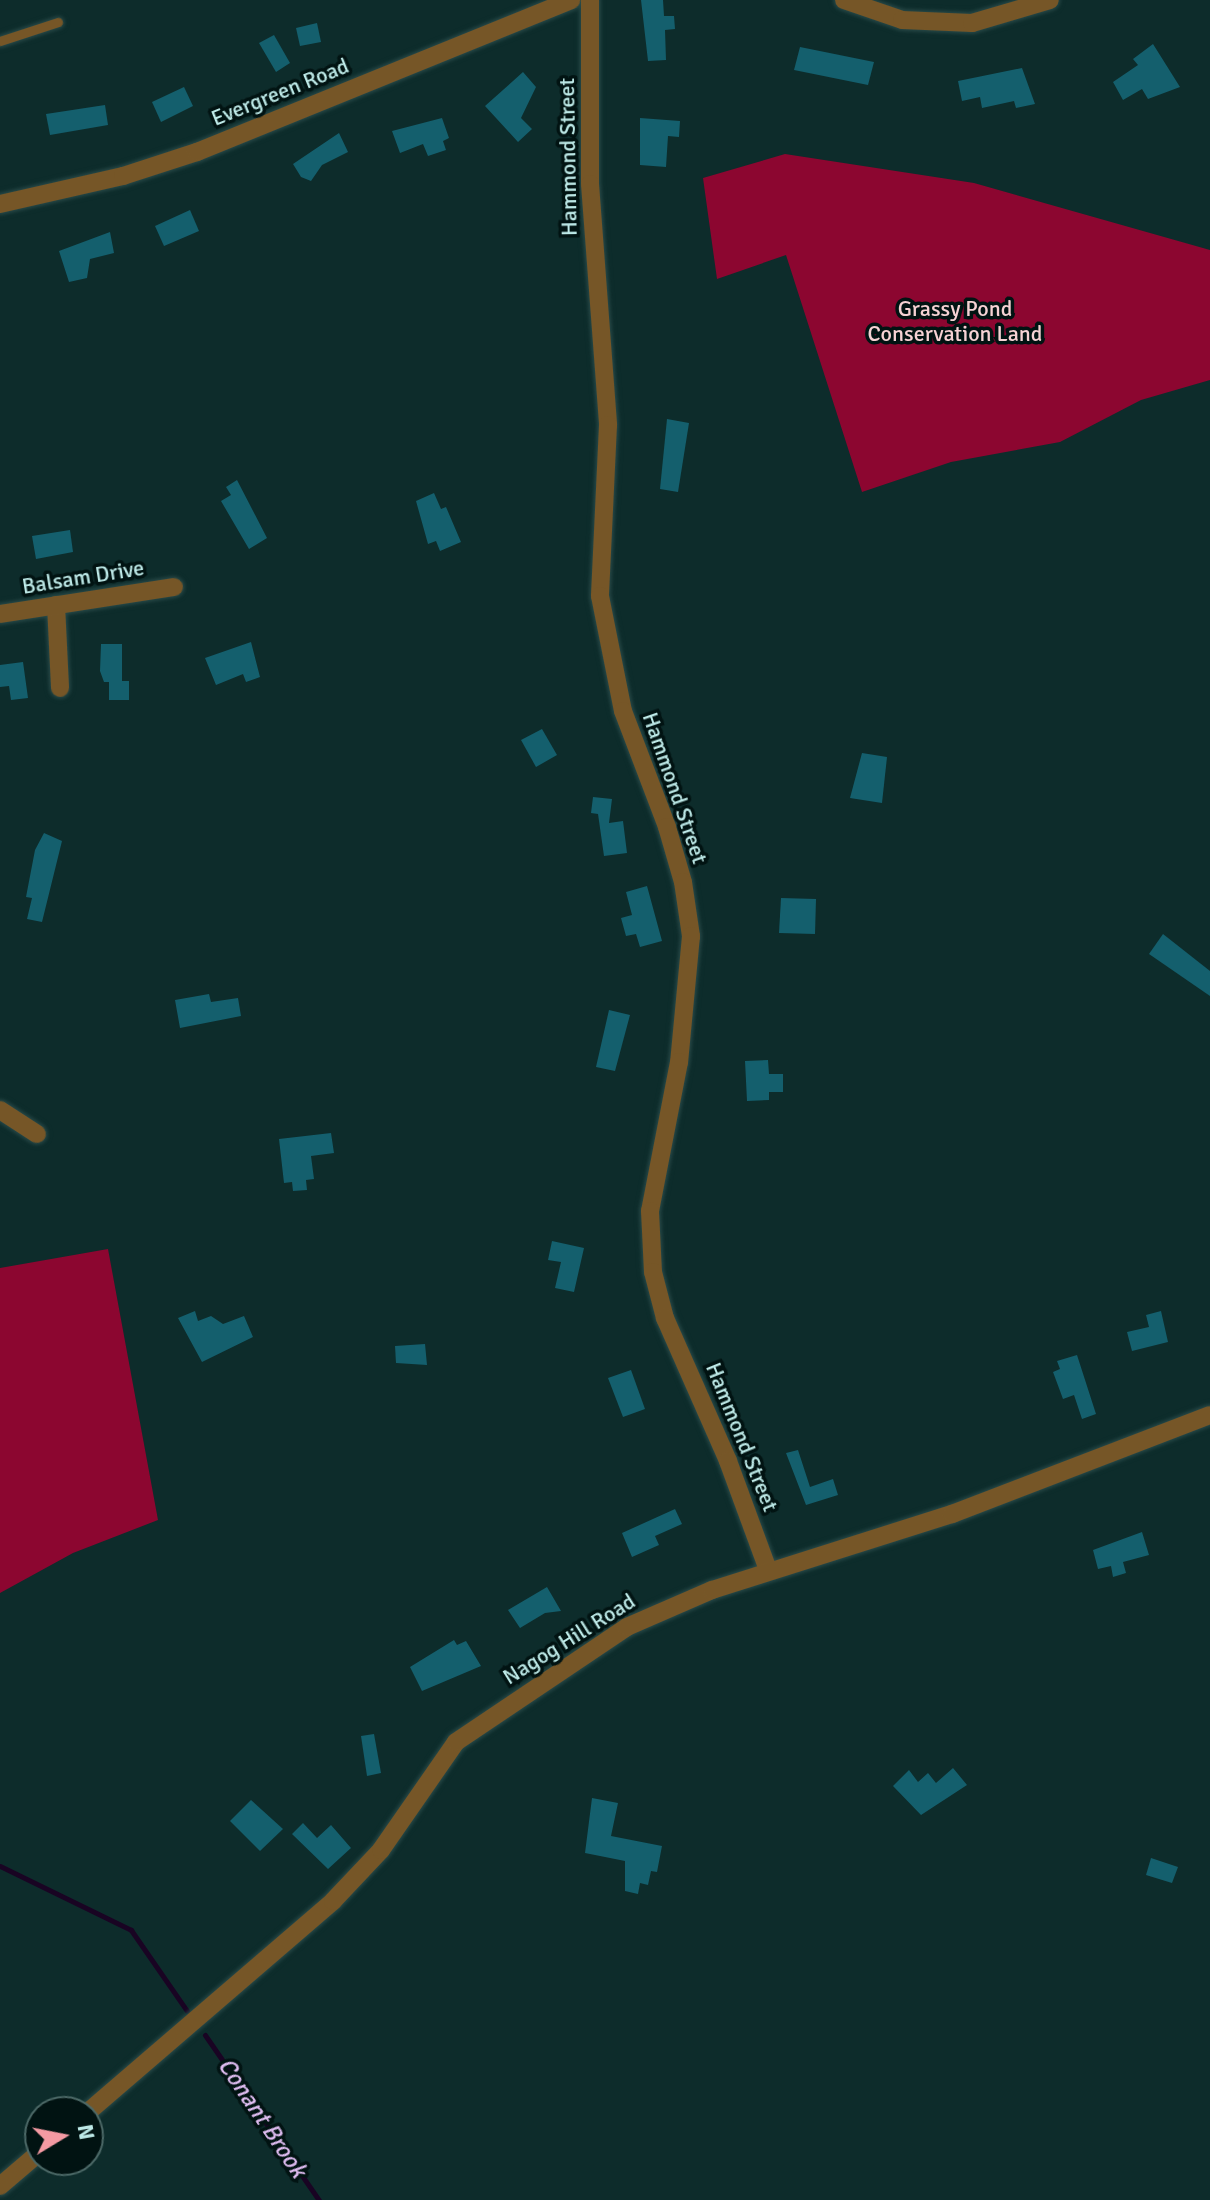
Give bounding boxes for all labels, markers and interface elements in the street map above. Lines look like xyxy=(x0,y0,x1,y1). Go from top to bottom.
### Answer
street label: Evergreen Road xyxy=(207,52,353,132)
street label: Hammond Street xyxy=(553,78,583,236)
park label: Grassy Pond Conservation Land xyxy=(867,295,1043,346)
street label: Balsam Drive xyxy=(20,554,146,600)
street label: Hammond Street xyxy=(637,709,713,867)
street label: Hammond Street xyxy=(700,1359,784,1515)
street label: Nagog Hill Road xyxy=(498,1588,640,1690)
water label: Conant Brook xyxy=(211,2053,313,2183)
north arrow xyxy=(24,2096,104,2176)
text: N xyxy=(72,2122,101,2142)

